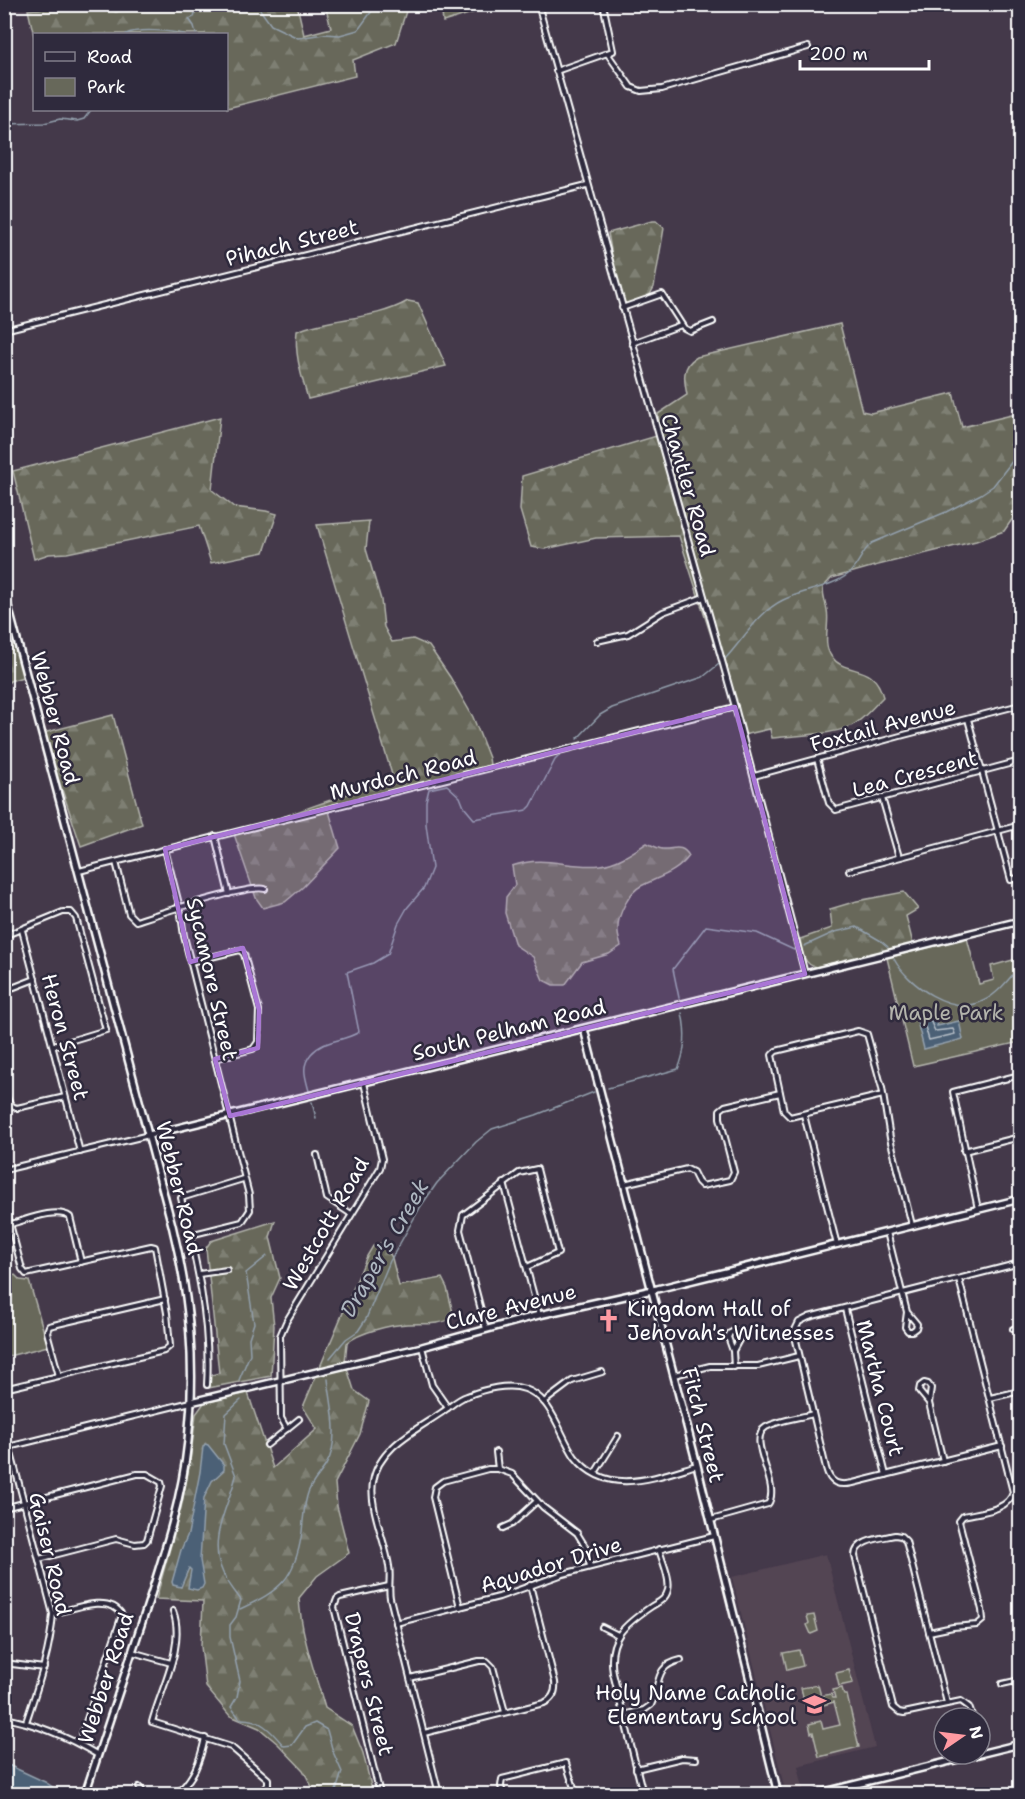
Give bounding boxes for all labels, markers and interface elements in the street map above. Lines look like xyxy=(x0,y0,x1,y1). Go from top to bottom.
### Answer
legend xyxy=(33,33,228,111)
scale bar xyxy=(800,33,929,71)
text: 200 m xyxy=(809,42,868,66)
text: Road xyxy=(87,45,132,69)
text: Park xyxy=(87,75,126,99)
street label: Pihach Street xyxy=(223,213,361,273)
street label: Chantler Road xyxy=(654,410,722,560)
street label: Webber Road xyxy=(24,648,86,788)
street label: Foxtail Avenue xyxy=(807,693,959,759)
street label: Murdoch Road xyxy=(327,743,479,807)
street label: Lea Crescent xyxy=(849,744,981,804)
street label: Sycamore Street xyxy=(180,895,244,1063)
street label: Heron Street xyxy=(35,971,95,1103)
street label: South Pelham Road xyxy=(409,992,609,1068)
park label: Maple Park xyxy=(888,999,1004,1027)
street label: Webber Road xyxy=(149,1118,209,1258)
street label: Westcott Road xyxy=(276,1152,376,1296)
water label: Draper's Creek xyxy=(333,1174,436,1323)
street label: Clare Avenue xyxy=(443,1277,579,1337)
place label: Kingdom Hall of Jehovah's Witnesses xyxy=(627,1295,835,1347)
church icon: Kingdom Hall of Jehovah's Witnesses xyxy=(596,1308,622,1334)
street label: Martha Court xyxy=(850,1317,910,1459)
street label: Fitch Street xyxy=(675,1364,731,1486)
street label: Gaiser Road xyxy=(22,1490,78,1618)
street label: Aquador Drive xyxy=(477,1530,625,1600)
street label: Webber Road xyxy=(72,1609,140,1747)
street label: Drapers Street xyxy=(338,1609,400,1759)
place label: Holy Name Catholic Elementary School xyxy=(595,1679,797,1731)
school or university icon: Holy Name Catholic Elementary School xyxy=(801,1692,827,1718)
north arrow xyxy=(932,1706,992,1766)
text: N xyxy=(964,1724,988,1741)

